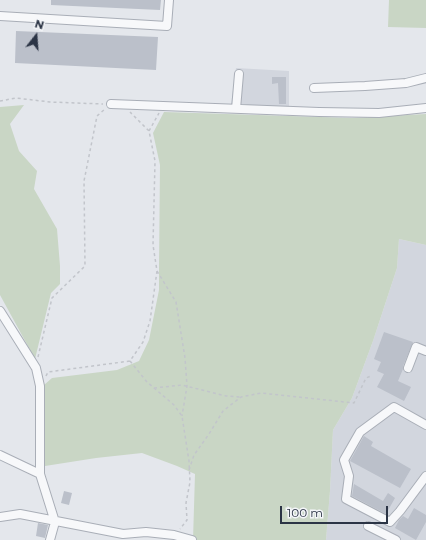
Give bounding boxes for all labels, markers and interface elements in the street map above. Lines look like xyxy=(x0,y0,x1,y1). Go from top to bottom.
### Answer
north arrow xyxy=(16,16,56,56)
text: N xyxy=(33,17,46,33)
scale bar xyxy=(282,498,390,524)
text: 100 m xyxy=(287,505,323,520)

